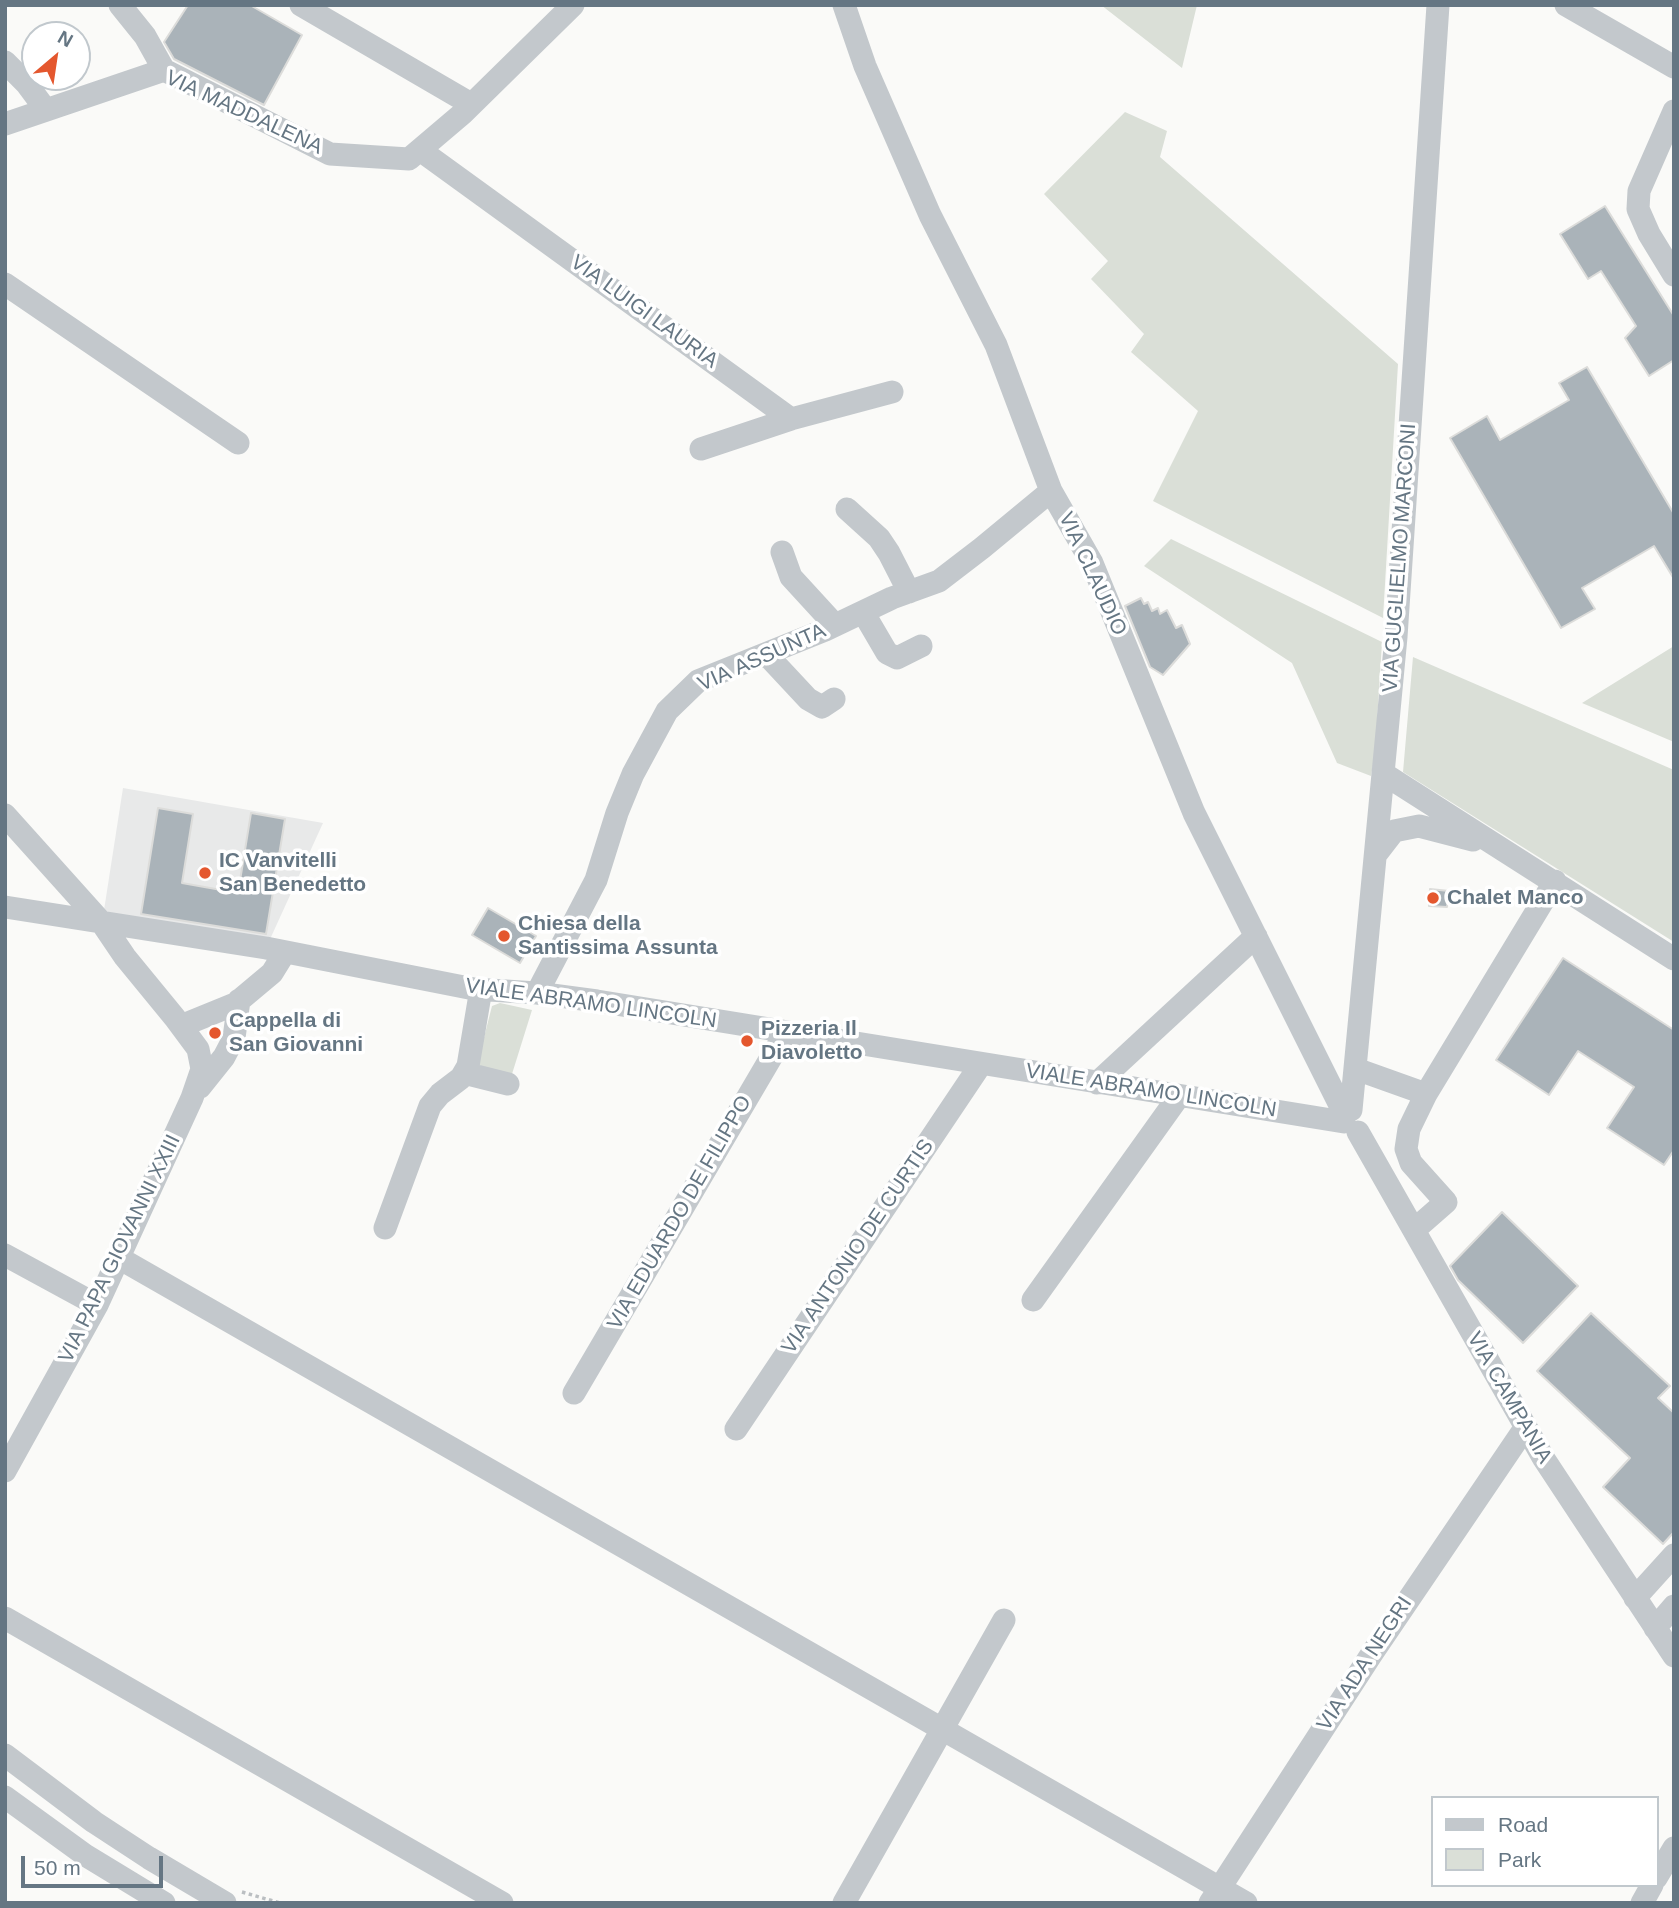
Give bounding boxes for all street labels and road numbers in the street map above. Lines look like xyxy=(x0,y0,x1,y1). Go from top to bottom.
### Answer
street label: VIA MADDALENA xyxy=(161,66,327,160)
street label: VIA LUIGI LAURIA xyxy=(565,250,723,374)
street label: VIA GUGLIELMO MARCONI xyxy=(1378,423,1422,693)
street label: VIA CLAUDIO xyxy=(1052,508,1132,640)
street label: VIA ASSUNTA xyxy=(694,619,830,697)
street label: VIALE ABRAMO LINCOLN xyxy=(464,974,718,1034)
street label: VIALE ABRAMO LINCOLN xyxy=(1024,1059,1278,1123)
street label: VIA EDUARDO DE FILIPPO xyxy=(603,1091,757,1335)
street label: VIA PAPA GIOVANNI XXIII xyxy=(54,1131,186,1367)
street label: VIA ANTONIO DE CURTIS xyxy=(777,1135,939,1359)
street label: VIA CAMPANIA xyxy=(1461,1328,1557,1468)
street label: VIA ADA NEGRI xyxy=(1312,1592,1418,1736)

